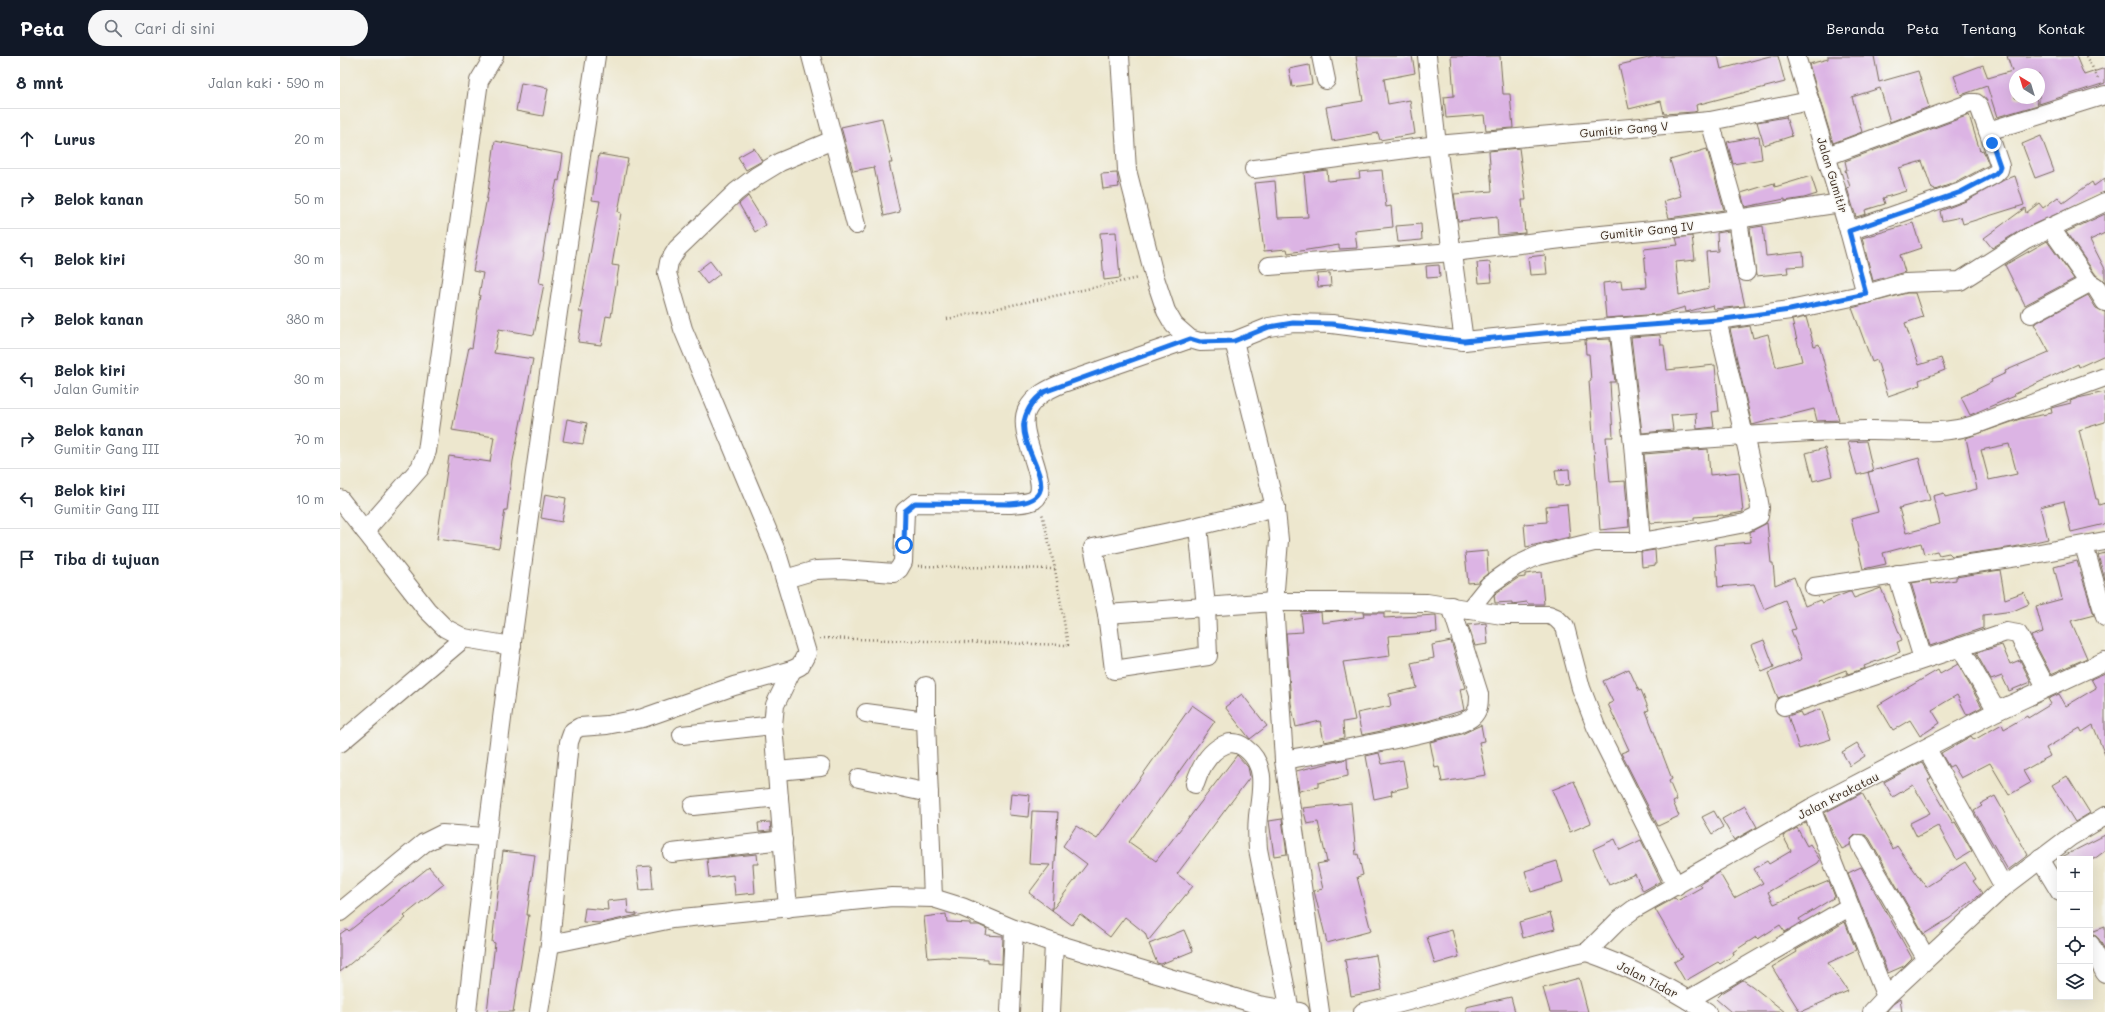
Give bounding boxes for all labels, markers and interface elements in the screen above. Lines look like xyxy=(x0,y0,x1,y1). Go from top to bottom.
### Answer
search box xyxy=(88,10,368,46)
text: Peta xyxy=(20,16,64,41)
icon: search xyxy=(102,17,124,39)
text: Cari di sini xyxy=(134,18,215,38)
text: Beranda xyxy=(1827,19,1885,38)
text: Peta xyxy=(1907,19,1939,38)
text: Tentang xyxy=(1961,19,2016,38)
text: Kontak xyxy=(2038,19,2085,38)
north arrow xyxy=(2009,68,2045,104)
text: 8 mnt xyxy=(16,71,63,93)
text: Jalan kaki · 590 m xyxy=(208,74,324,91)
street label: Gumitir Gang V xyxy=(1579,117,1669,141)
icon: ahead xyxy=(16,128,38,150)
text: Lurus xyxy=(54,129,95,149)
text: 20 m xyxy=(294,130,324,147)
route end xyxy=(1983,134,2001,152)
street label: Jalan Gumitir xyxy=(1814,135,1852,215)
icon: right xyxy=(16,188,38,210)
text: Belok kanan xyxy=(54,189,143,209)
text: 50 m xyxy=(294,190,324,207)
street label: Gumitir Gang IV xyxy=(1599,217,1695,243)
icon: left xyxy=(16,248,38,270)
text: Belok kiri xyxy=(54,249,126,269)
text: 30 m xyxy=(294,250,324,267)
icon: right xyxy=(16,308,38,330)
text: Belok kanan xyxy=(54,309,143,329)
text: 380 m xyxy=(286,310,324,327)
text: Belok kiri xyxy=(54,360,126,380)
icon: left xyxy=(16,368,38,390)
text: 30 m xyxy=(294,370,324,387)
text: Jalan Gumitir xyxy=(54,380,139,397)
text: Belok kanan xyxy=(54,420,143,440)
icon: right xyxy=(16,428,38,450)
text: 70 m xyxy=(294,430,324,447)
text: Gumitir Gang III xyxy=(54,440,159,457)
text: Belok kiri xyxy=(54,480,126,500)
icon: left xyxy=(16,488,38,510)
text: 10 m xyxy=(296,490,324,507)
text: Gumitir Gang III xyxy=(54,500,159,517)
route start xyxy=(895,536,913,554)
icon: arrive xyxy=(16,548,38,570)
text: Tiba di tujuan xyxy=(54,549,159,569)
street label: Jalan Krakatau xyxy=(1795,768,1881,822)
map controls xyxy=(2057,856,2093,1000)
button: + xyxy=(2057,856,2093,892)
button: − xyxy=(2057,892,2093,928)
button: locate xyxy=(2057,928,2093,964)
street label: Jalan Tidar xyxy=(1615,957,1681,1001)
button: layers xyxy=(2057,964,2093,1000)

